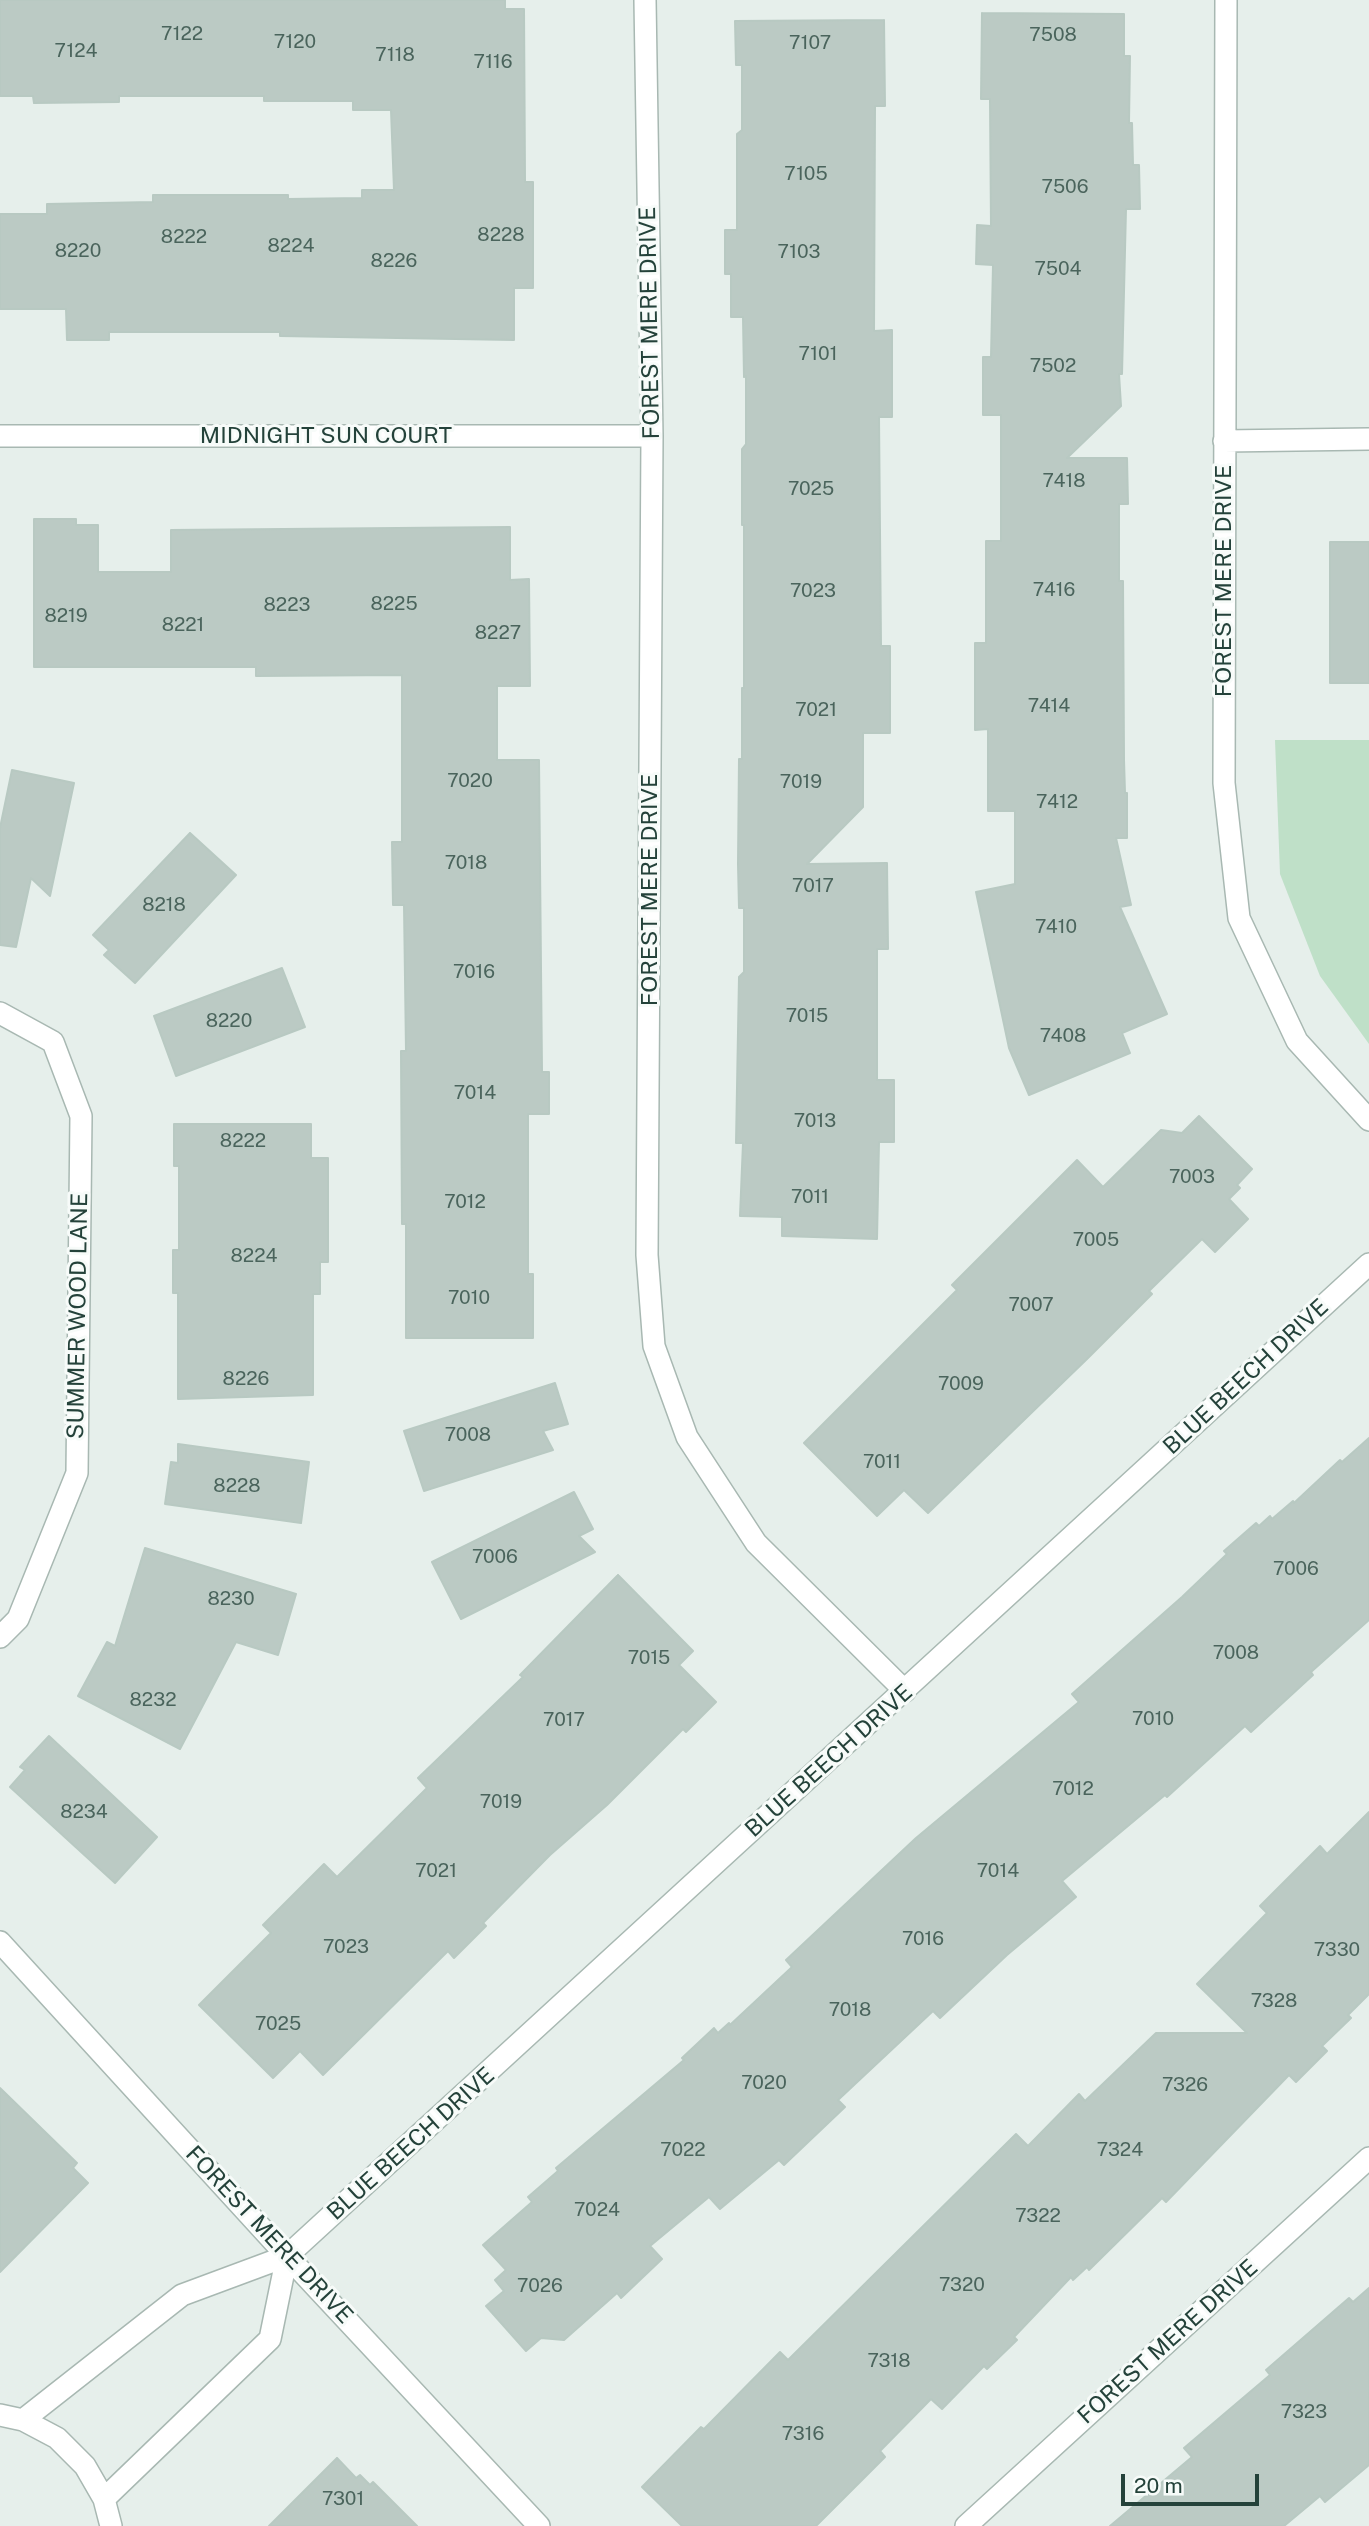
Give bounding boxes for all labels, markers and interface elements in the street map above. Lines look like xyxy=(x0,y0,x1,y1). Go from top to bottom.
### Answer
house number: 7122 xyxy=(161,23,203,45)
house number: 7508 xyxy=(1029,24,1077,46)
house number: 7120 xyxy=(274,31,316,53)
house number: 7107 xyxy=(789,32,831,54)
house number: 7124 xyxy=(55,40,97,62)
house number: 7118 xyxy=(375,44,415,66)
house number: 7116 xyxy=(473,51,513,73)
house number: 7105 xyxy=(784,163,828,185)
house number: 7506 xyxy=(1042,176,1088,198)
street label: FOREST MERE DRIVE xyxy=(634,206,666,440)
house number: 8228 xyxy=(477,224,525,246)
house number: 8222 xyxy=(161,226,207,248)
house number: 8224 xyxy=(268,235,314,257)
house number: 8220 xyxy=(55,240,101,262)
house number: 7103 xyxy=(778,241,820,263)
house number: 8226 xyxy=(371,250,417,272)
house number: 7504 xyxy=(1034,258,1082,280)
house number: 7101 xyxy=(799,343,837,365)
house number: 7502 xyxy=(1030,355,1076,377)
street label: MIDNIGHT SUN COURT xyxy=(200,422,452,450)
street label: FOREST MERE DRIVE xyxy=(1210,465,1238,697)
house number: 7418 xyxy=(1043,470,1085,492)
house number: 7025 xyxy=(788,478,834,500)
house number: 7416 xyxy=(1033,579,1075,601)
house number: 7023 xyxy=(790,580,836,602)
house number: 8225 xyxy=(370,593,418,615)
house number: 8223 xyxy=(264,594,310,616)
house number: 8219 xyxy=(44,605,88,627)
house number: 8221 xyxy=(162,614,204,636)
house number: 8227 xyxy=(475,622,521,644)
house number: 7414 xyxy=(1028,695,1070,717)
house number: 7021 xyxy=(795,699,837,721)
house number: 7020 xyxy=(447,770,493,792)
house number: 7019 xyxy=(780,771,822,793)
street label: FOREST MERE DRIVE xyxy=(636,774,664,1006)
house number: 7412 xyxy=(1036,791,1078,813)
house number: 7018 xyxy=(445,852,487,874)
house number: 7017 xyxy=(792,875,834,897)
house number: 8218 xyxy=(142,894,186,916)
house number: 7410 xyxy=(1035,916,1077,938)
house number: 7016 xyxy=(453,961,495,983)
house number: 7015 xyxy=(786,1005,828,1027)
house number: 8220 xyxy=(206,1010,252,1032)
house number: 7408 xyxy=(1040,1025,1086,1047)
house number: 7014 xyxy=(454,1082,496,1104)
house number: 7013 xyxy=(794,1110,836,1132)
house number: 8222 xyxy=(220,1130,266,1152)
house number: 7003 xyxy=(1169,1166,1215,1188)
house number: 7011 xyxy=(791,1186,829,1208)
house number: 7012 xyxy=(444,1191,486,1213)
street label: SUMMER WOOD LANE xyxy=(62,1193,94,1439)
house number: 7005 xyxy=(1073,1229,1119,1251)
house number: 8224 xyxy=(231,1245,277,1267)
house number: 7010 xyxy=(448,1287,490,1309)
street label: BLUE BEECH DRIVE xyxy=(1158,1293,1334,1461)
house number: 7007 xyxy=(1008,1294,1054,1316)
house number: 8226 xyxy=(223,1368,269,1390)
house number: 7009 xyxy=(938,1373,984,1395)
house number: 7008 xyxy=(445,1424,491,1446)
house number: 7011 xyxy=(863,1451,901,1473)
house number: 8228 xyxy=(213,1475,261,1497)
house number: 7006 xyxy=(472,1546,518,1568)
house number: 7006 xyxy=(1273,1558,1319,1580)
house number: 8230 xyxy=(207,1588,255,1610)
house number: 7008 xyxy=(1213,1642,1259,1664)
house number: 7015 xyxy=(628,1647,670,1669)
street label: BLUE BEECH DRIVE xyxy=(740,1679,918,1843)
house number: 8232 xyxy=(130,1689,176,1711)
house number: 7010 xyxy=(1132,1708,1174,1730)
house number: 7017 xyxy=(543,1709,585,1731)
house number: 7012 xyxy=(1052,1778,1094,1800)
house number: 7019 xyxy=(480,1791,522,1813)
house number: 8234 xyxy=(60,1801,108,1823)
house number: 7021 xyxy=(415,1860,457,1882)
house number: 7014 xyxy=(977,1860,1019,1882)
house number: 7016 xyxy=(902,1928,944,1950)
house number: 7023 xyxy=(323,1936,369,1958)
house number: 7330 xyxy=(1314,1939,1360,1961)
house number: 7328 xyxy=(1251,1990,1297,2012)
house number: 7018 xyxy=(829,1999,871,2021)
house number: 7025 xyxy=(255,2013,301,2035)
street label: BLUE BEECH DRIVE xyxy=(322,2062,500,2226)
house number: 7020 xyxy=(741,2072,787,2094)
house number: 7326 xyxy=(1162,2074,1208,2096)
house number: 7022 xyxy=(660,2139,706,2161)
house number: 7324 xyxy=(1097,2139,1143,2161)
street label: FOREST MERE DRIVE xyxy=(180,2140,358,2330)
house number: 7024 xyxy=(574,2199,620,2221)
house number: 7322 xyxy=(1015,2205,1061,2227)
street label: FOREST MERE DRIVE xyxy=(1072,2254,1264,2430)
house number: 7320 xyxy=(939,2274,985,2296)
house number: 7026 xyxy=(517,2275,563,2297)
house number: 7318 xyxy=(867,2350,911,2372)
house number: 7323 xyxy=(1281,2401,1327,2423)
house number: 7316 xyxy=(782,2423,824,2445)
scale bar xyxy=(1124,2460,1262,2504)
text: 20 m xyxy=(1134,2473,1183,2498)
house number: 7301 xyxy=(322,2488,364,2510)

